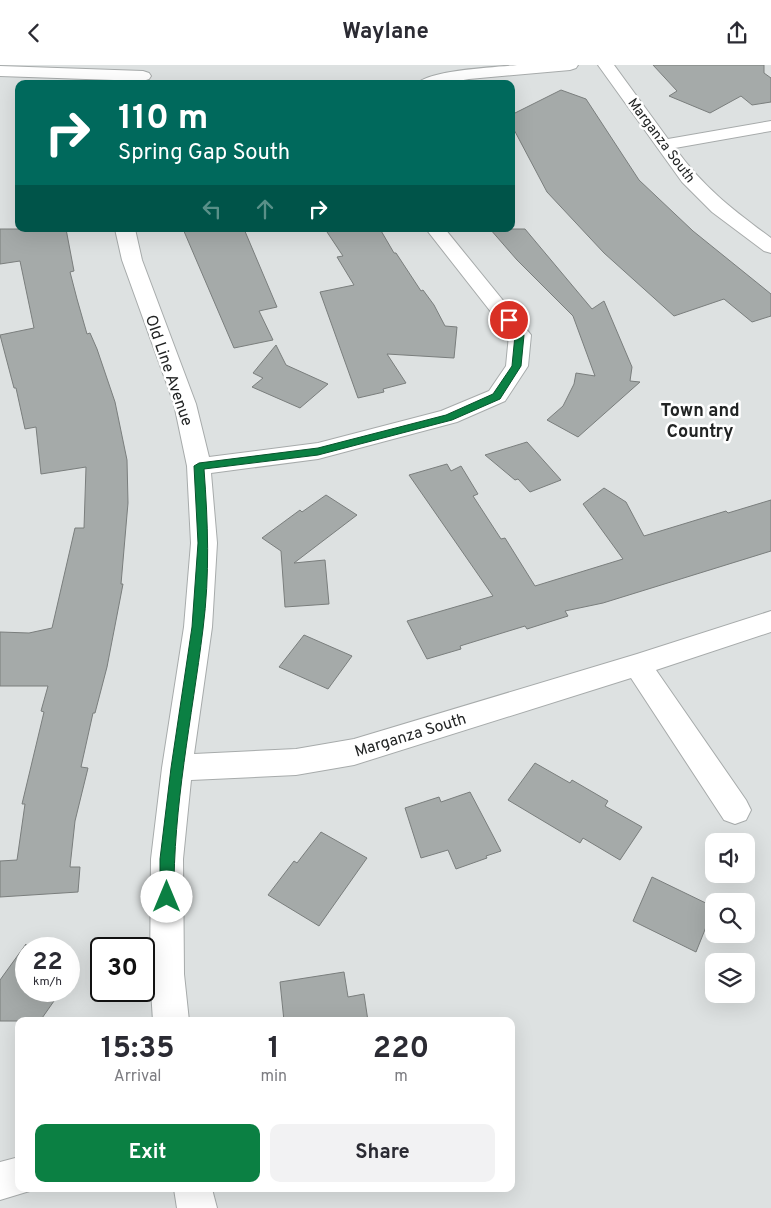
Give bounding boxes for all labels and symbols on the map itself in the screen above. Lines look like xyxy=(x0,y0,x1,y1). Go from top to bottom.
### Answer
street label: Marganza South xyxy=(624,95,698,186)
pin xyxy=(488,299,530,341)
street label: Old Line Avenue xyxy=(140,313,196,429)
district label: Town and Country xyxy=(660,400,740,444)
street label: Marganza South xyxy=(352,709,469,762)
position arrow xyxy=(140,870,192,922)
speed limit sign: 30 xyxy=(90,937,155,1002)

